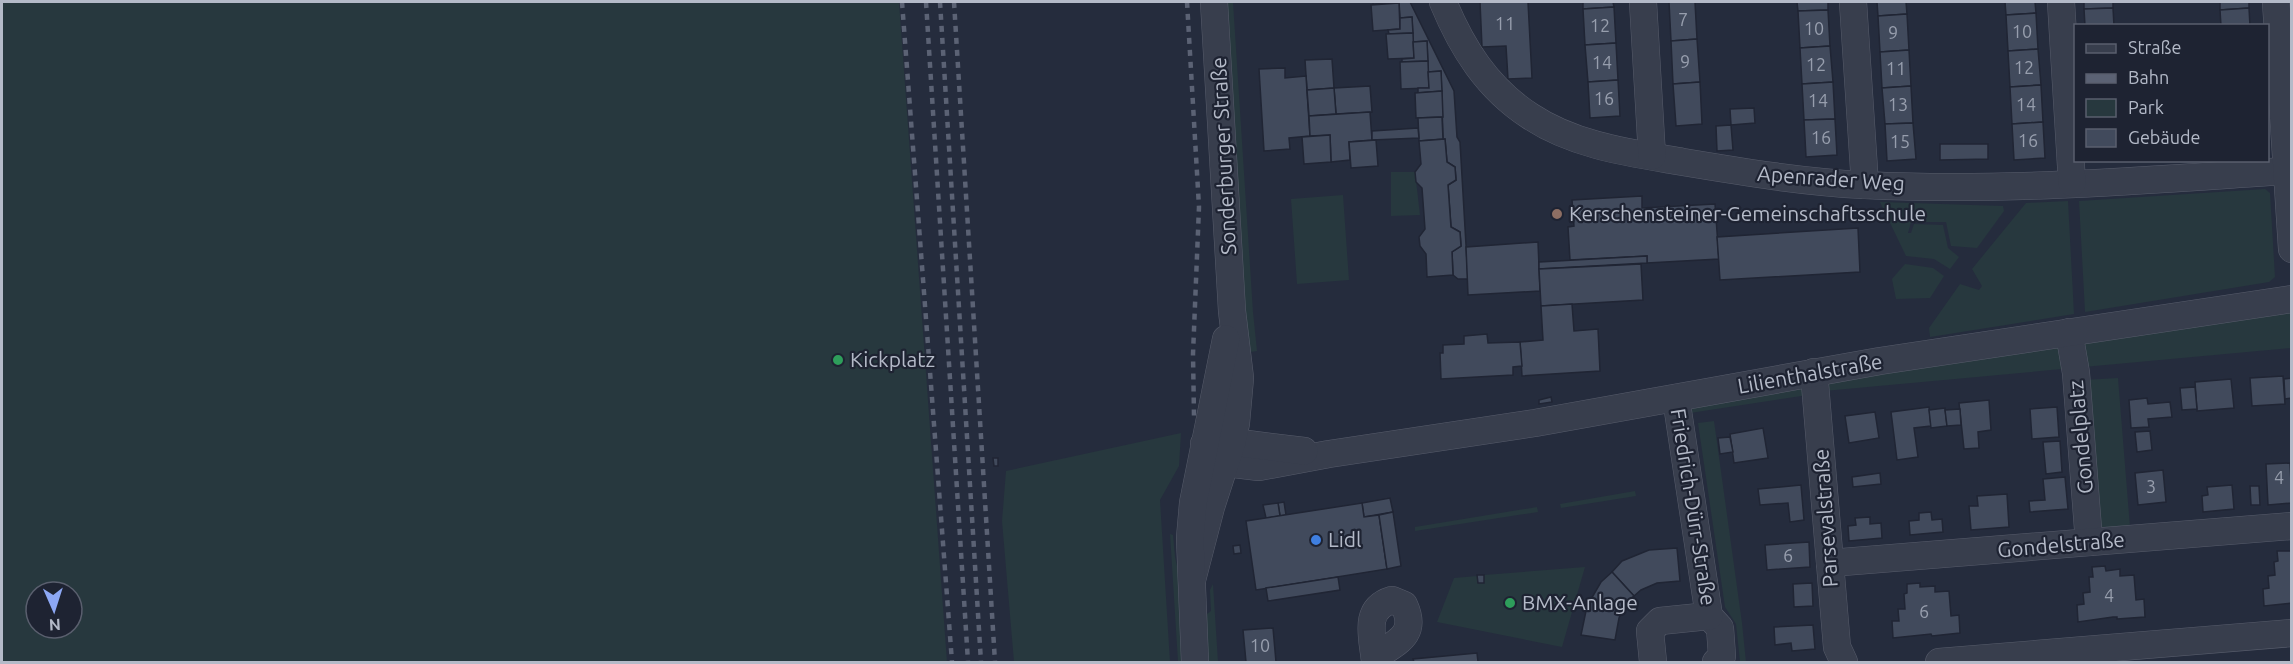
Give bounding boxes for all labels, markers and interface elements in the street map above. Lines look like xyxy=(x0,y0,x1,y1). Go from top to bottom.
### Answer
house number: 7 xyxy=(1678,9,1688,29)
house number: 11 xyxy=(1495,13,1515,33)
house number: 12 xyxy=(1590,15,1610,35)
house number: 10 xyxy=(1804,18,1824,38)
house number: 10 xyxy=(2012,21,2032,41)
house number: 9 xyxy=(1888,22,1898,42)
legend xyxy=(2074,24,2269,162)
text: Straße xyxy=(2128,37,2181,57)
house number: 9 xyxy=(1680,51,1690,71)
house number: 14 xyxy=(1592,52,1612,72)
house number: 12 xyxy=(1806,54,1826,74)
street label: Sonderburger Straße xyxy=(1206,57,1240,256)
house number: 12 xyxy=(2014,57,2034,77)
house number: 11 xyxy=(1886,58,1906,78)
text: Bahn xyxy=(2128,67,2169,87)
house number: 16 xyxy=(1594,88,1614,108)
house number: 14 xyxy=(1808,90,1828,110)
house number: 13 xyxy=(1888,94,1908,114)
house number: 14 xyxy=(2016,94,2036,114)
text: Park xyxy=(2128,97,2164,117)
house number: 16 xyxy=(1811,127,1831,147)
text: Gebäude xyxy=(2128,127,2200,147)
house number: 16 xyxy=(2018,130,2038,150)
house number: 15 xyxy=(1890,131,1910,151)
street label: Apenrader Weg xyxy=(1757,161,1906,195)
place label: Kerschensteiner-Gemeinschaftsschule xyxy=(1569,201,1926,225)
marker: Kerschensteiner-Gemeinschaftsschule xyxy=(1550,207,1564,221)
place label: Kickplatz xyxy=(850,347,935,371)
street label: Lilienthalstraße xyxy=(1735,348,1884,398)
marker: Kickplatz xyxy=(831,353,845,367)
street label: Gondelplatz xyxy=(2063,379,2097,495)
street label: Friedrich-Dürr-Straße xyxy=(1667,407,1721,607)
street label: Parsevalstraße xyxy=(1808,448,1842,588)
house number: 4 xyxy=(2274,467,2284,487)
house number: 3 xyxy=(2146,476,2156,496)
street label: Gondelstraße xyxy=(1996,526,2126,562)
place label: Lidl xyxy=(1328,527,1362,551)
marker: Lidl xyxy=(1309,533,1323,547)
house number: 6 xyxy=(1783,545,1793,565)
north arrow xyxy=(24,580,84,640)
house number: 4 xyxy=(2104,585,2114,605)
place label: BMX-Anlage xyxy=(1522,590,1638,614)
marker: BMX-Anlage xyxy=(1503,596,1517,610)
house number: 6 xyxy=(1919,601,1929,621)
text: N xyxy=(48,616,61,634)
house number: 10 xyxy=(1250,635,1270,655)

